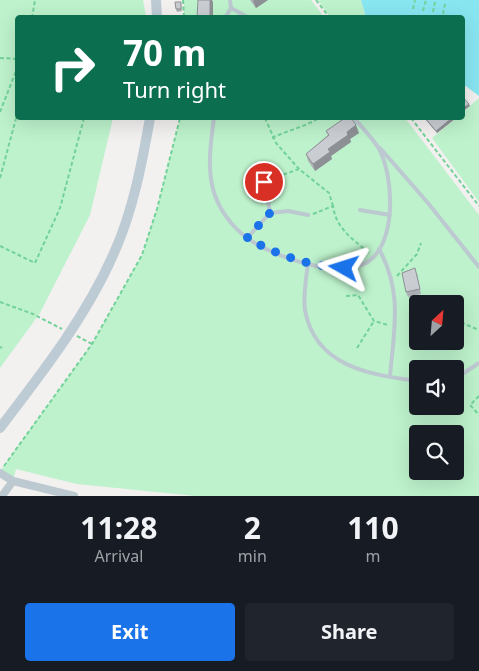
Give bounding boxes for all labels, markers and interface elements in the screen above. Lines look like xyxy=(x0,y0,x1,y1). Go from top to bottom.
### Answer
text: 70 m xyxy=(123,29,206,76)
icon: right xyxy=(40,35,105,100)
text: Turn right xyxy=(123,74,226,104)
pin xyxy=(243,161,285,203)
icon: arrive xyxy=(250,168,278,196)
position arrow xyxy=(317,241,369,293)
north arrow xyxy=(409,295,464,350)
map controls xyxy=(409,295,464,480)
button: sound xyxy=(409,360,464,415)
button: search xyxy=(409,425,464,480)
text: 11:28 xyxy=(80,507,157,548)
text: 2 xyxy=(244,507,261,548)
text: 110 xyxy=(347,507,399,548)
text: Arrival xyxy=(94,545,143,567)
text: min xyxy=(238,545,267,567)
text: m xyxy=(365,545,380,567)
button: Exit xyxy=(25,603,235,661)
button: Share xyxy=(245,603,454,661)

